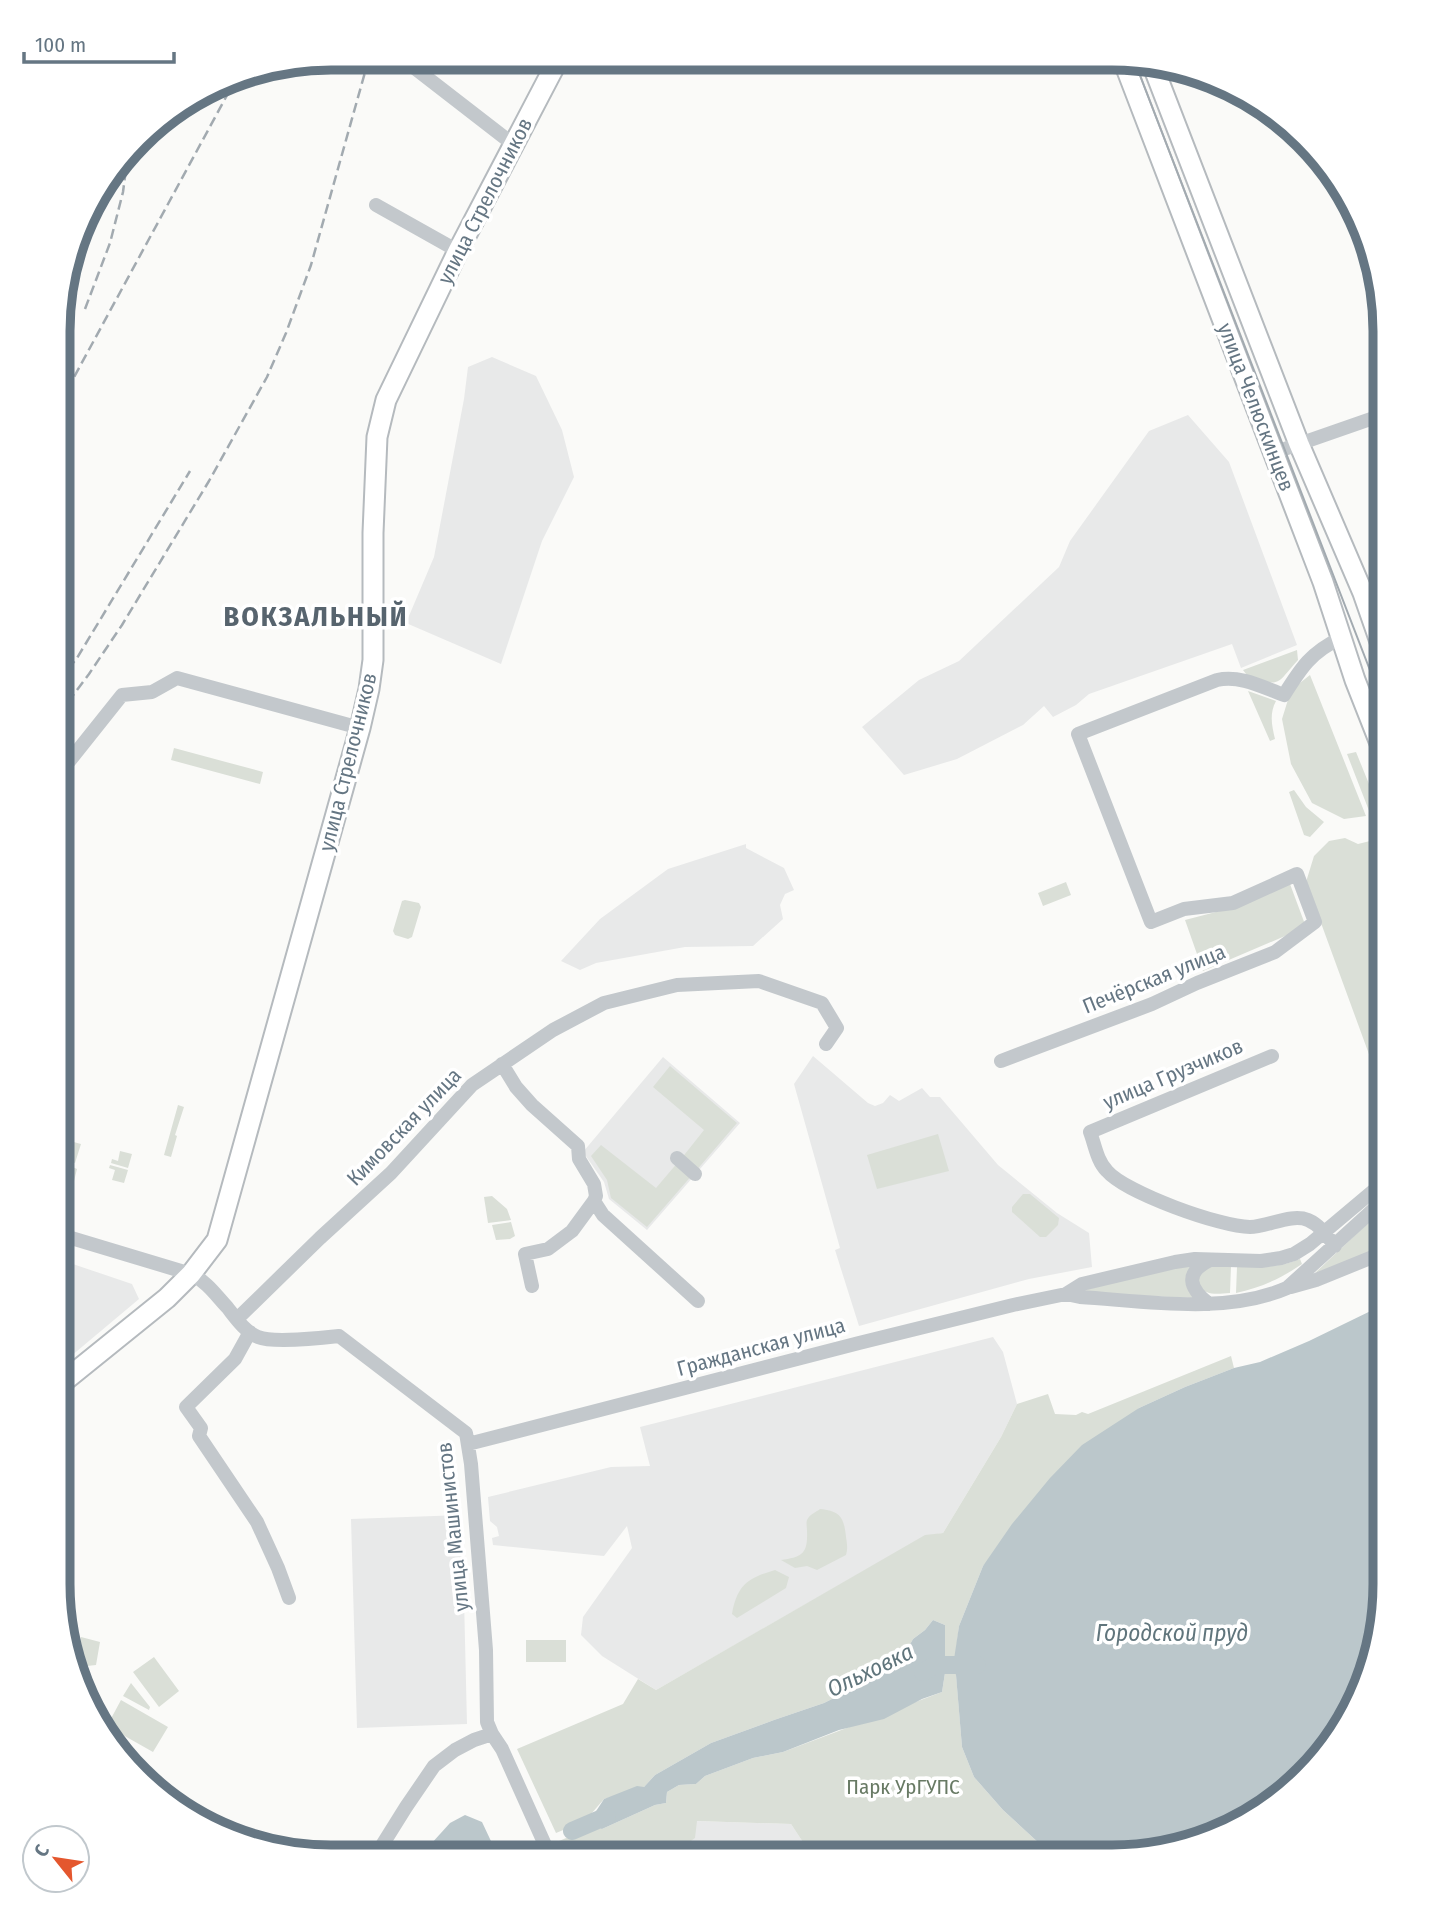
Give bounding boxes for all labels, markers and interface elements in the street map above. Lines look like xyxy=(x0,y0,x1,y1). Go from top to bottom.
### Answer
scale bar xyxy=(24,21,175,65)
text: 100 m xyxy=(35,32,86,58)
street label: улица Стрелочников xyxy=(432,114,538,288)
street label: улица Челюскинцев xyxy=(1212,319,1300,495)
district label: ВОКЗАЛЬНЫЙ xyxy=(224,600,408,633)
street label: улица Стрелочников xyxy=(313,670,383,854)
street label: Печёрская улица xyxy=(1079,939,1229,1019)
street label: улица Грузчиков xyxy=(1099,1033,1247,1115)
street label: Кимовская улица xyxy=(341,1063,467,1191)
street label: Гражданская улица xyxy=(674,1312,848,1382)
street label: улица Машинистов xyxy=(431,1441,475,1613)
water label: Городской пруд xyxy=(1096,1619,1248,1647)
water label: Ольховка xyxy=(822,1637,918,1703)
park label: Парк УрГУПС xyxy=(846,1774,960,1800)
north arrow xyxy=(21,1824,91,1894)
text: С xyxy=(29,1841,54,1861)

